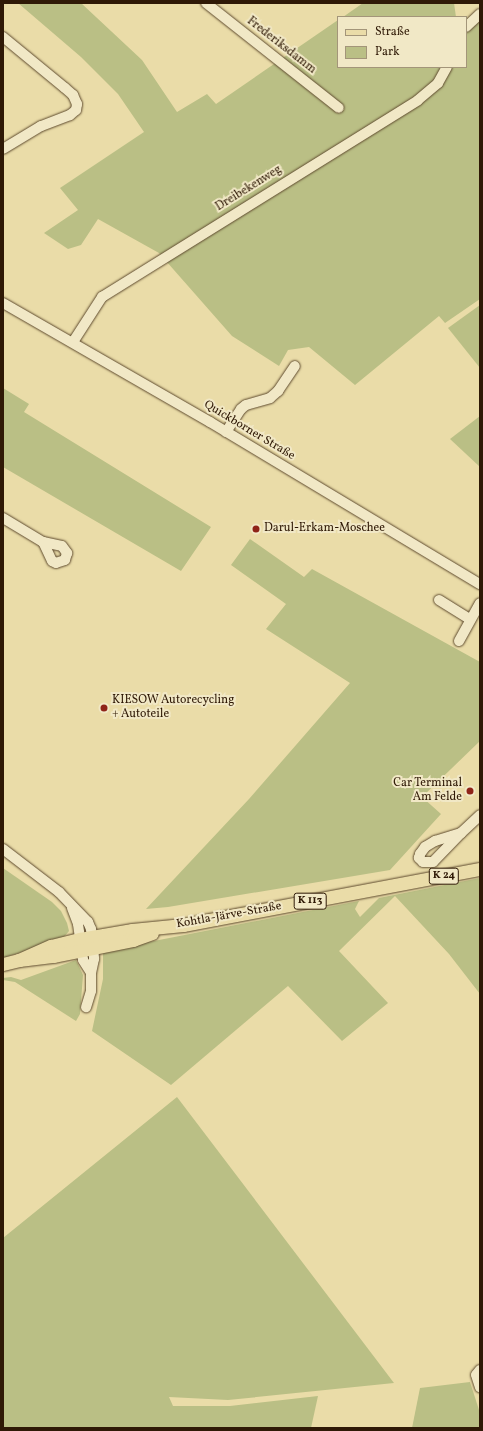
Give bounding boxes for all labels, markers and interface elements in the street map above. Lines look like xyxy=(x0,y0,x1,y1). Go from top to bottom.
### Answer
street label: Frederiksdamm xyxy=(244,15,318,77)
legend xyxy=(337,16,467,68)
text: Straße xyxy=(375,24,410,40)
text: Park xyxy=(375,44,400,60)
street label: Dreibekenweg xyxy=(213,163,285,215)
street label: Quickborner Straße xyxy=(201,398,297,464)
place label: Darul-Erkam-Moschee xyxy=(264,522,385,536)
marker: Darul-Erkam-Moschee xyxy=(251,524,261,534)
place label: KIESOW Autorecycling + Autoteile xyxy=(112,694,235,722)
marker: KIESOW Autorecycling + Autoteile xyxy=(99,703,109,713)
place label: Car Terminal Am Felde xyxy=(393,777,462,805)
marker: Car Terminal Am Felde xyxy=(465,786,475,796)
road number: K 24 xyxy=(428,867,460,885)
road number: K 113 xyxy=(293,892,327,910)
street label: Kohtla-Järve-Straße xyxy=(175,900,283,932)

